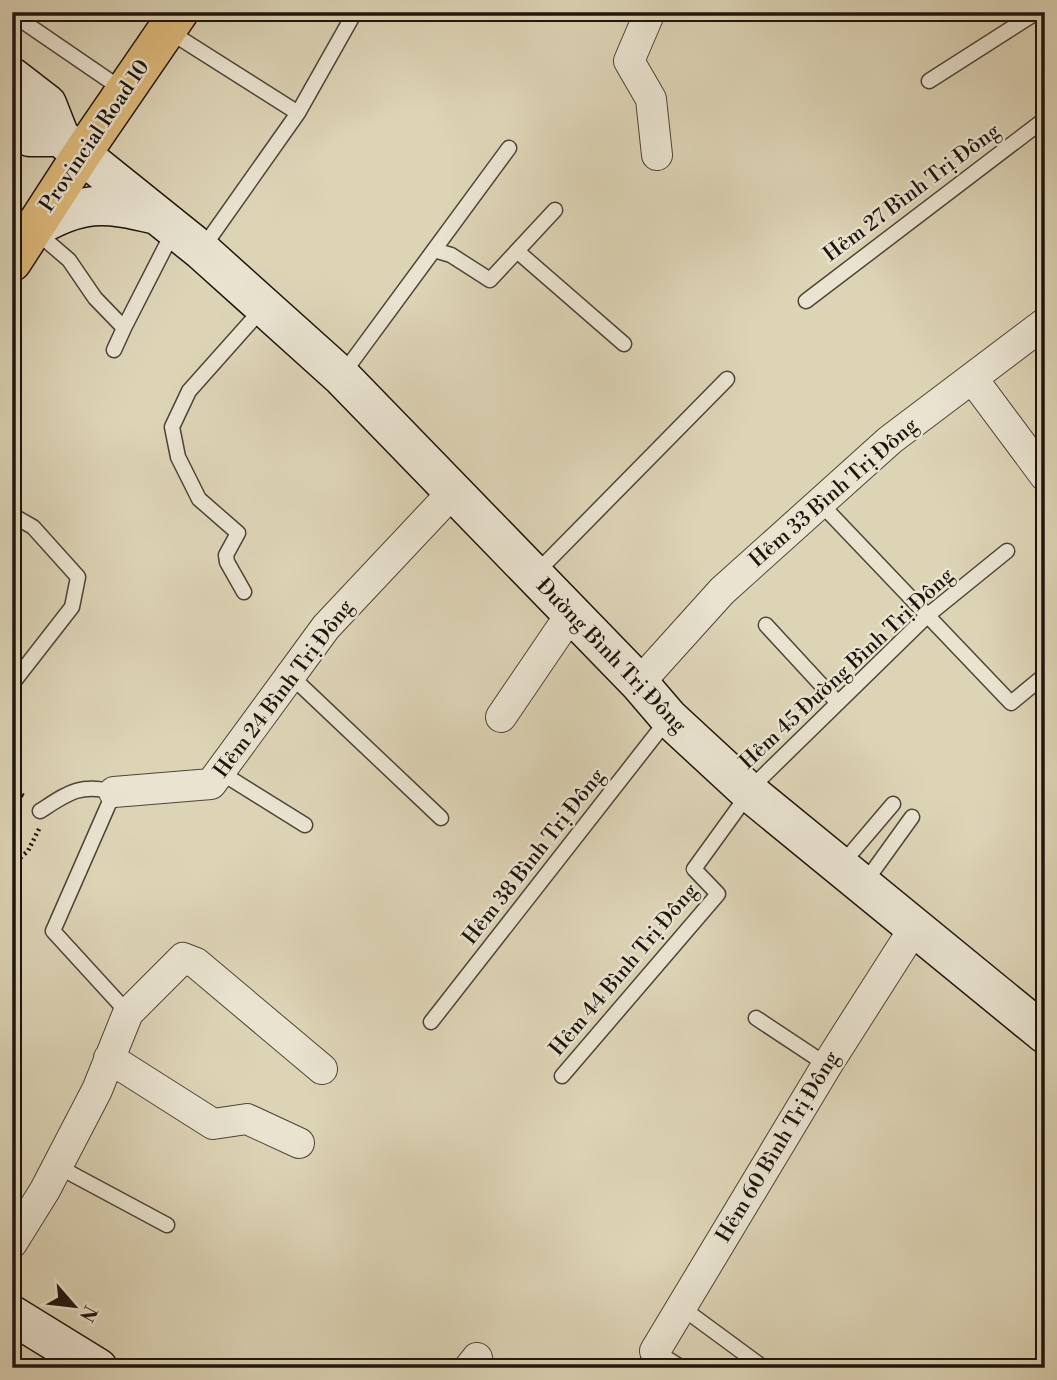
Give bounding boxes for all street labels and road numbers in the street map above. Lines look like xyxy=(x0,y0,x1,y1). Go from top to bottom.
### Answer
street label: Provincial Road 10 xyxy=(34,55,156,217)
street label: Hẻm 27 Bình Trị Đông xyxy=(819,118,1005,268)
street label: Hẻm 33 Bình Trị Đông xyxy=(744,413,924,573)
street label: Hẻm 45 Đường Bình Trị Đông xyxy=(734,563,960,775)
street label: Đường Bình Trị Đông xyxy=(530,573,692,739)
street label: Hẻm 24 Bình Trị Đông xyxy=(209,595,360,783)
street label: Hẻm 38 Bình Trị Đông xyxy=(457,764,611,950)
street label: Hẻm 44 Bình Trị Đông xyxy=(544,878,704,1062)
street label: Hẻm 60 Bình Trị Đông xyxy=(711,1047,845,1247)

